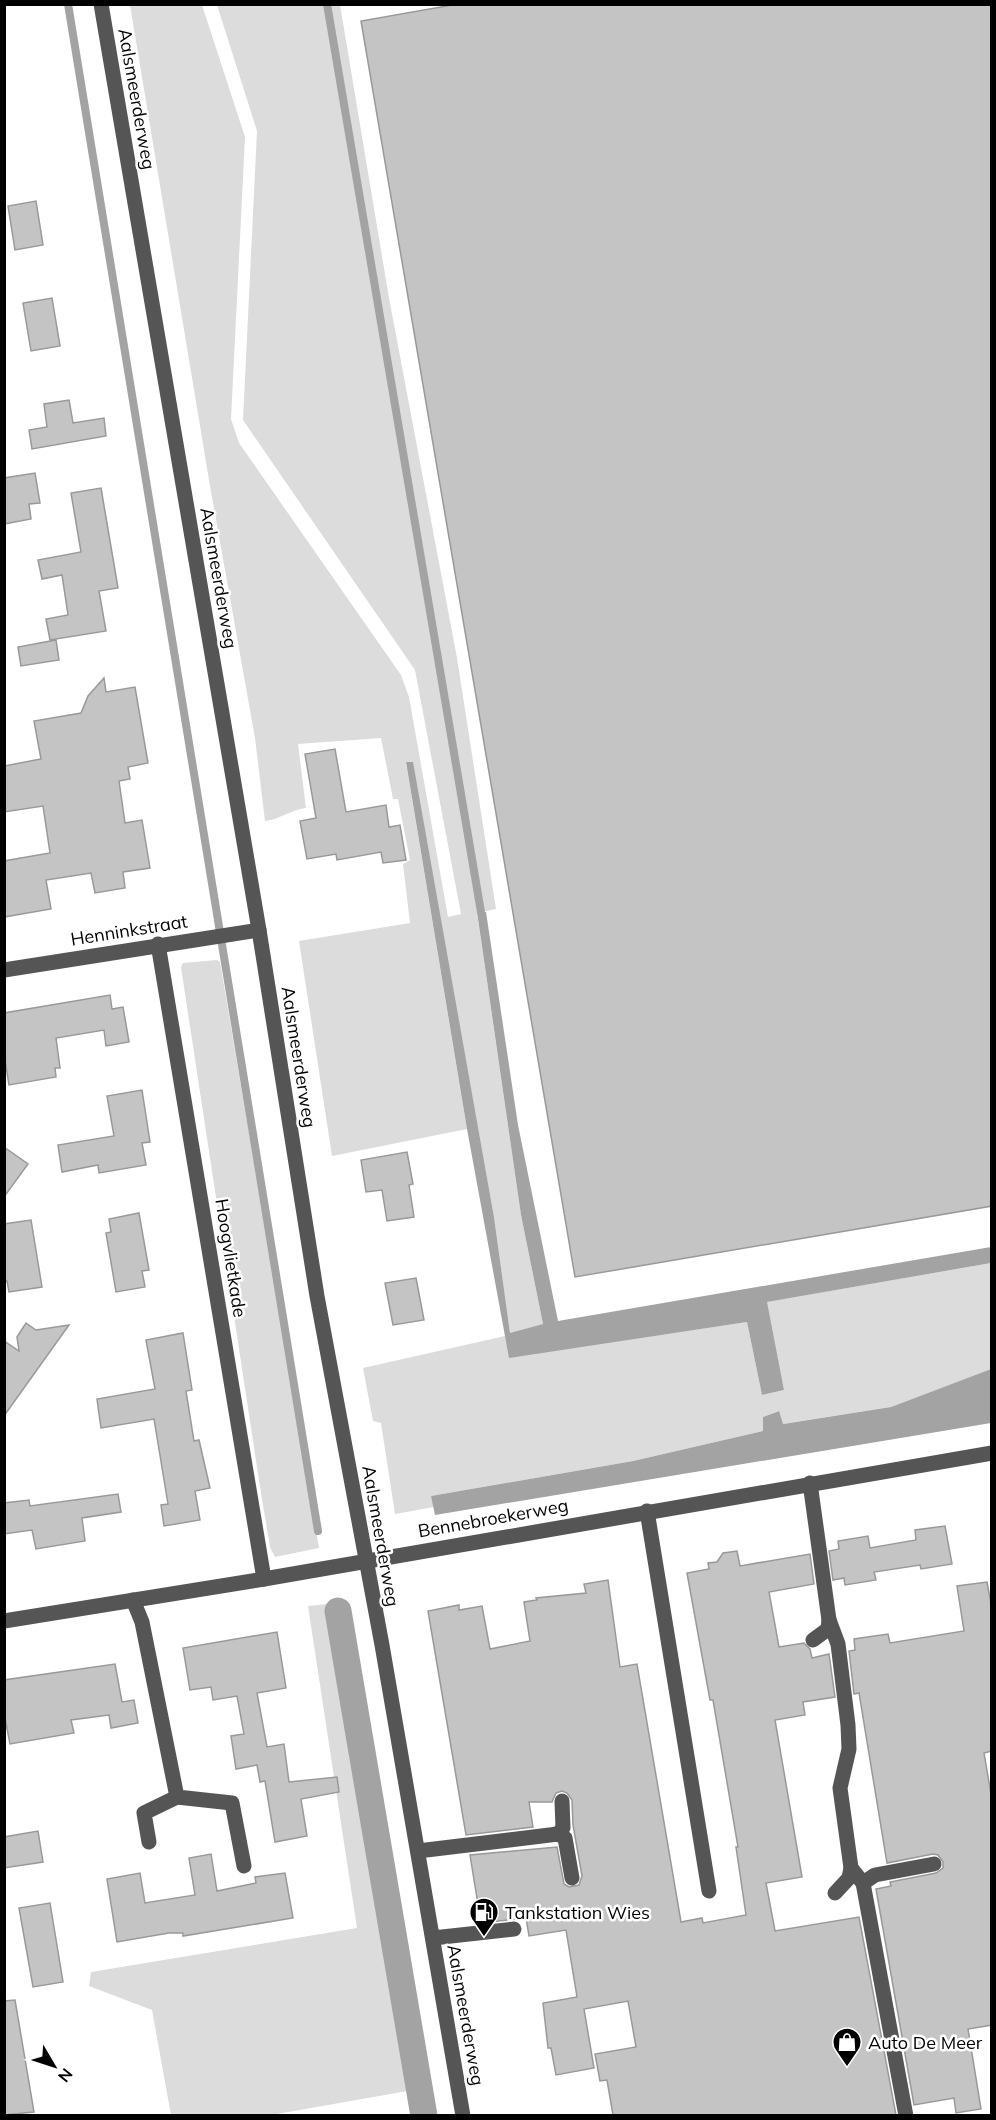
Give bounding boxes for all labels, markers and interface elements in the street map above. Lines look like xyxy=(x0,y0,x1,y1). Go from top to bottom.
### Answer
street label: Aalsmeerderweg xyxy=(113,27,161,171)
street label: Aalsmeerderweg xyxy=(195,506,243,650)
street label: Henninkstraat xyxy=(69,909,189,951)
street label: Aalsmeerderweg xyxy=(276,985,322,1129)
street label: Hoogvlietkade xyxy=(210,1197,252,1319)
street label: Aalsmeerderweg xyxy=(357,1464,405,1608)
street label: Bennebroekerweg xyxy=(416,1493,570,1543)
fuel station icon: Tankstation Wies xyxy=(468,1896,500,1938)
place label: Tankstation Wies xyxy=(505,1901,650,1924)
street label: Aalsmeerderweg xyxy=(442,1943,490,2087)
shop icon: Auto De Meer xyxy=(831,2026,863,2068)
place label: Auto De Meer xyxy=(868,2031,983,2054)
north arrow xyxy=(24,2036,84,2096)
text: N xyxy=(54,2064,77,2086)

